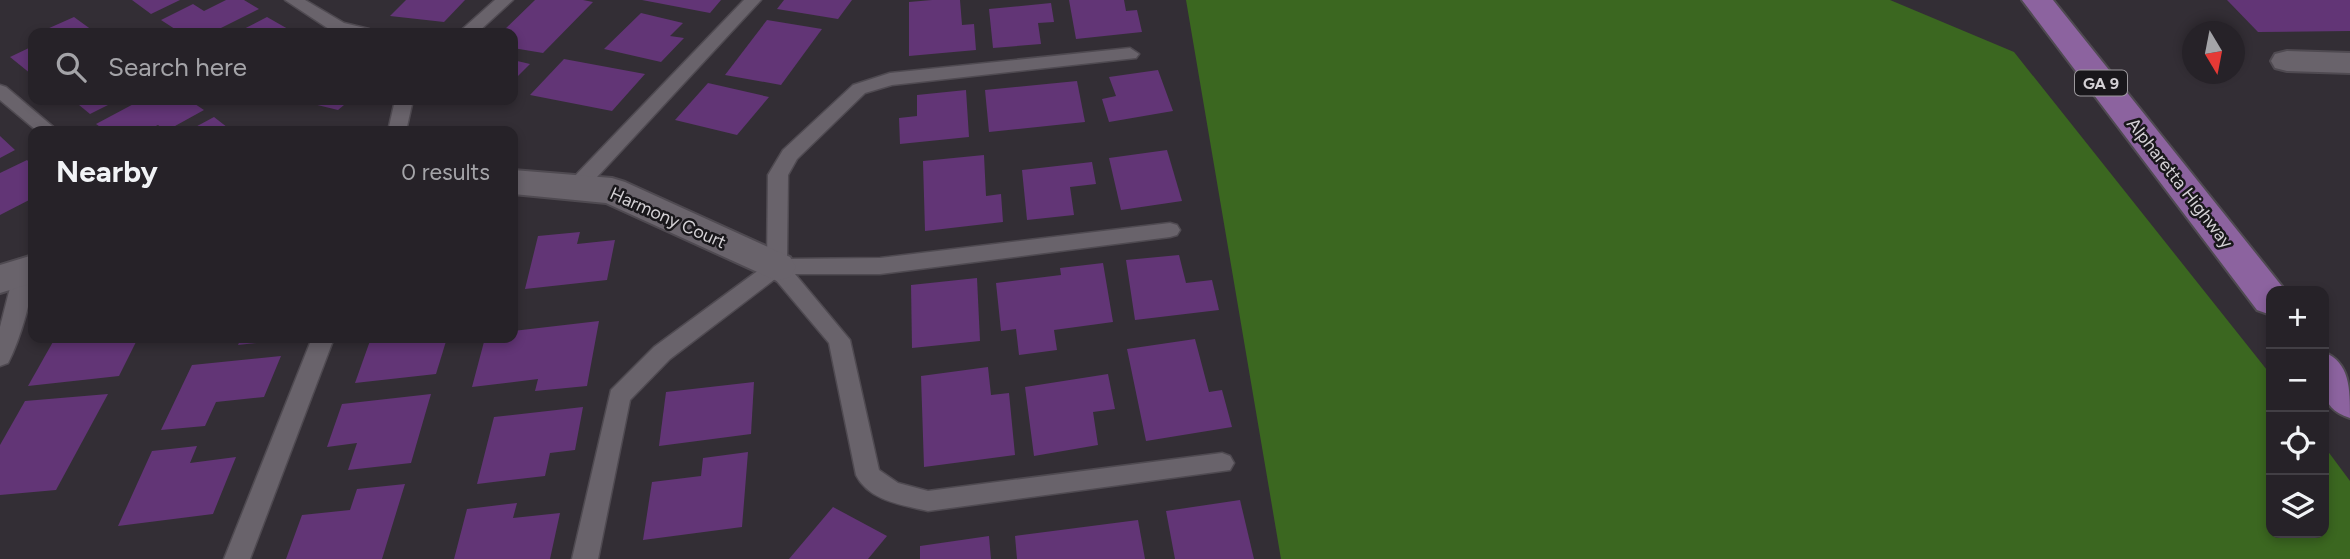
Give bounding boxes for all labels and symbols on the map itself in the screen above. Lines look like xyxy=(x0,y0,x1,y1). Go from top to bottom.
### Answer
north arrow xyxy=(2182,21,2245,84)
road number: GA 9 xyxy=(2075,71,2127,96)
street label: Alpharetta Highway xyxy=(2122,113,2238,253)
street label: Harmony Court xyxy=(607,183,730,253)

